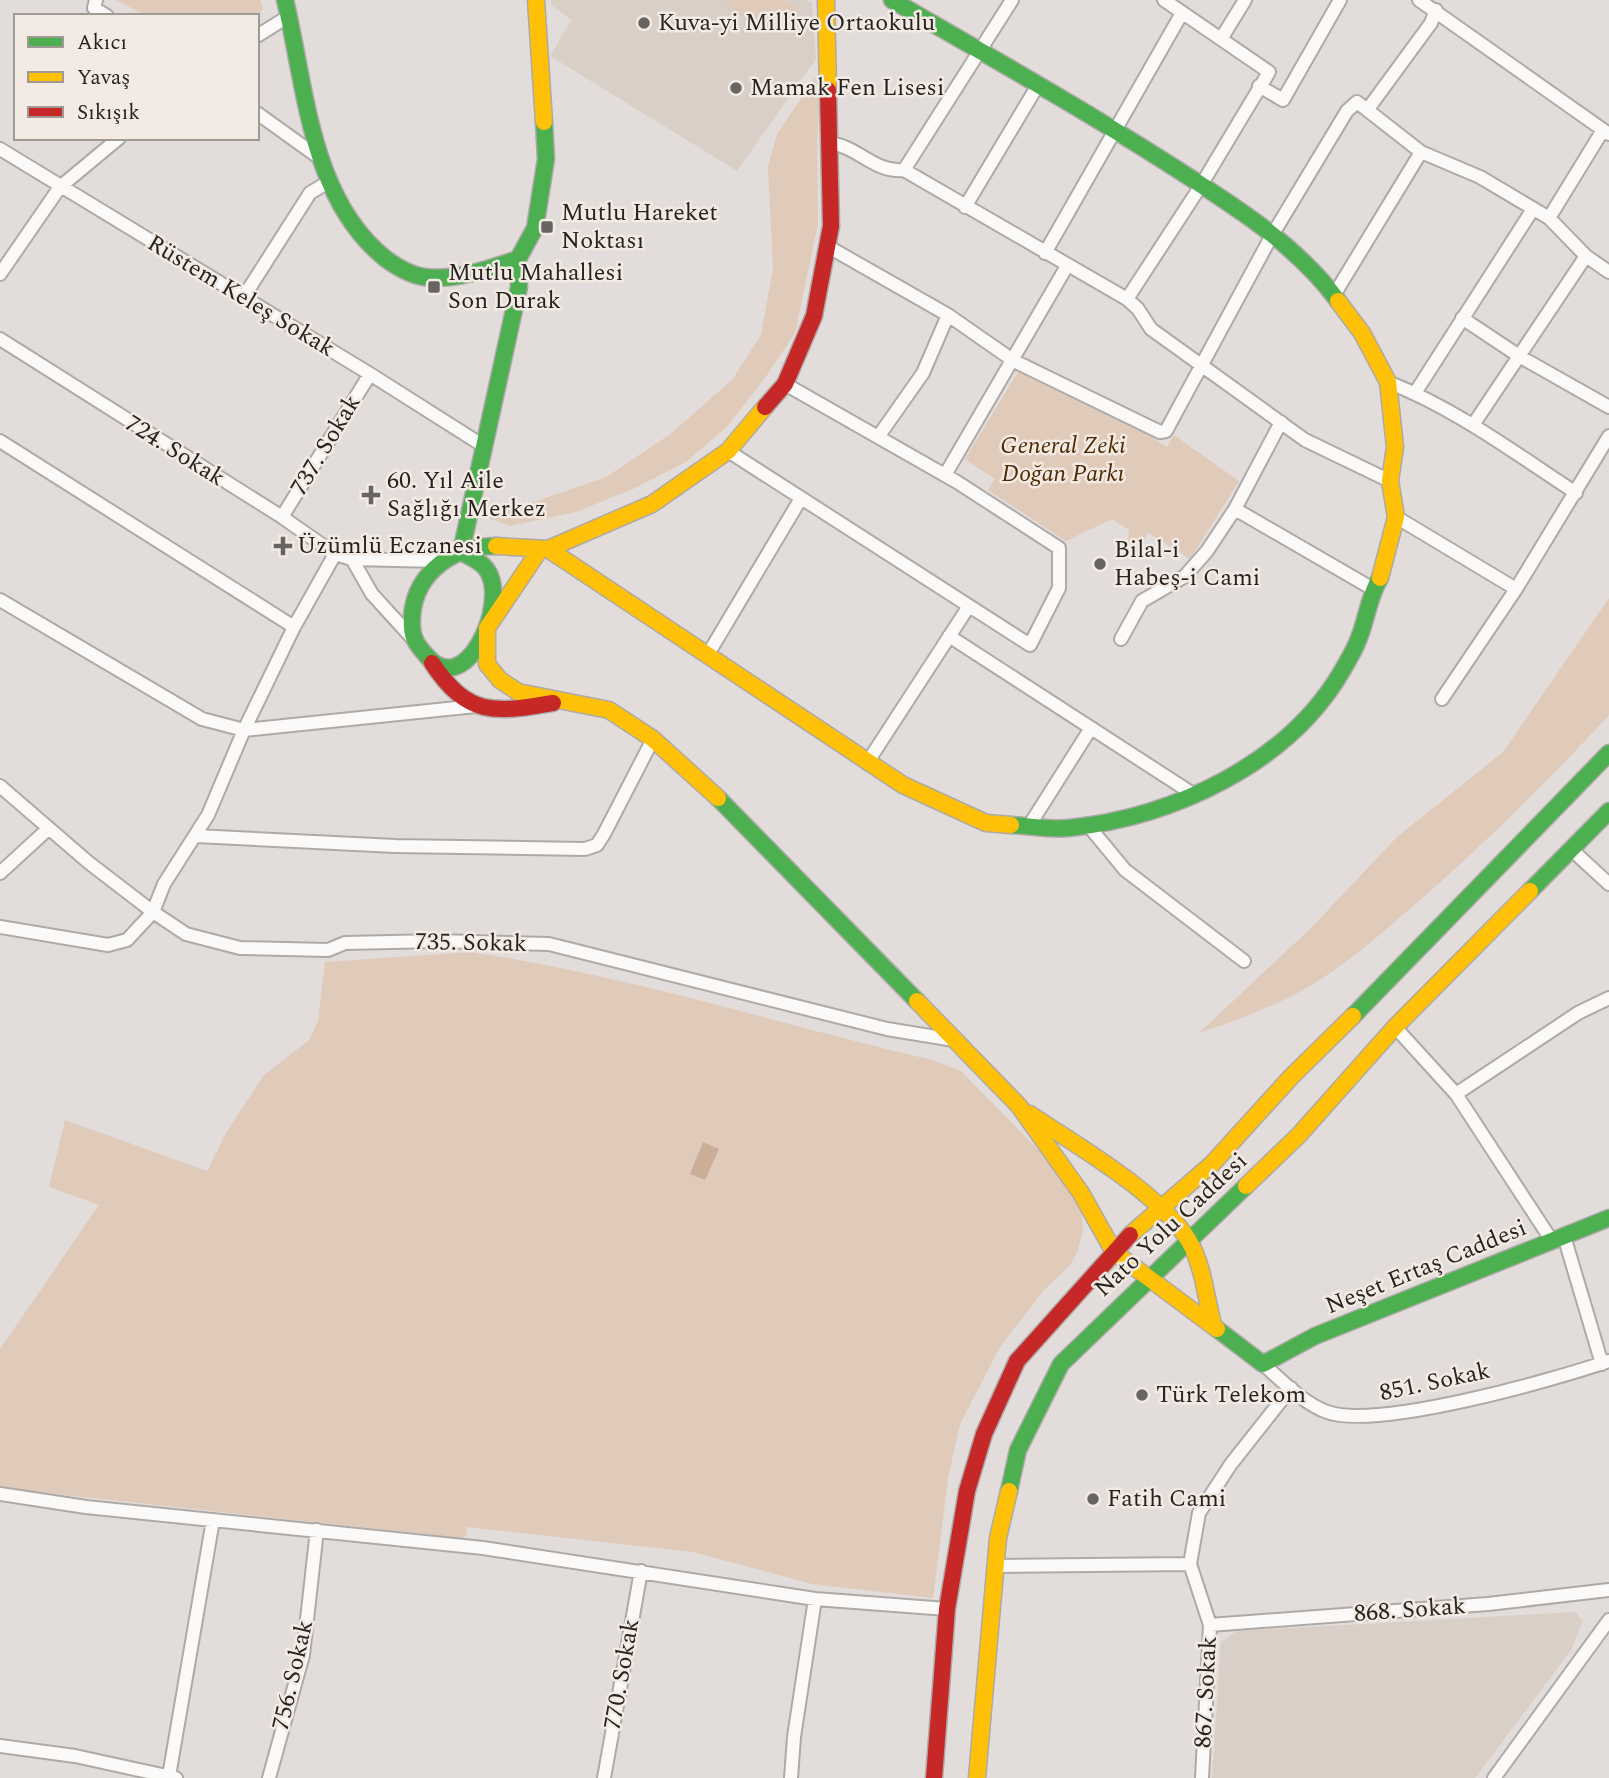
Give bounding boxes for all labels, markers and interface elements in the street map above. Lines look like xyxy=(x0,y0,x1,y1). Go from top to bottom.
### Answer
place label: Kuva-yi Milliye Ortaokulu xyxy=(658,5,935,41)
legend xyxy=(14,14,259,140)
marker: Kuva-yi Milliye Ortaokulu xyxy=(636,15,652,31)
text: Akıcı xyxy=(77,27,127,59)
text: Yavaş xyxy=(77,62,130,94)
place label: Mamak Fen Lisesi xyxy=(750,70,944,106)
marker: Mamak Fen Lisesi xyxy=(728,80,744,96)
text: Sıkışık xyxy=(77,97,140,129)
place label: Mutlu Hareket Noktası xyxy=(561,195,718,259)
marker: Mutlu Hareket Noktası xyxy=(539,219,555,235)
street label: Rüstem Keleş Sokak xyxy=(140,225,342,367)
place label: Mutlu Mahallesi Son Durak xyxy=(448,255,623,319)
marker: Mutlu Mahallesi Son Durak xyxy=(426,279,442,295)
street label: 737. Sokak xyxy=(282,388,370,502)
street label: 724. Sokak xyxy=(118,406,232,496)
park label: General Zeki Doğan Parkı xyxy=(1000,428,1126,492)
place label: 60. Yıl Aile Sağlığı Merkez xyxy=(387,463,546,527)
marker: 60. Yıl Aile Sağlığı Merkez xyxy=(361,485,381,505)
place label: Üzümlü Eczanesi xyxy=(297,528,482,564)
place label: Bilal-i Habeş-i Cami xyxy=(1114,532,1260,596)
marker: Üzümlü Eczanesi xyxy=(275,538,291,554)
marker: Bilal-i Habeş-i Cami xyxy=(1092,556,1108,572)
street label: 735. Sokak xyxy=(415,924,527,962)
street label: Nato Yolu Caddesi xyxy=(1086,1144,1256,1306)
street label: Neşet Ertaş Caddesi xyxy=(1320,1210,1532,1324)
street label: 851. Sokak xyxy=(1376,1353,1494,1411)
place label: Türk Telekom xyxy=(1156,1377,1306,1413)
marker: Türk Telekom xyxy=(1134,1387,1150,1403)
place label: Fatih Cami xyxy=(1107,1481,1226,1517)
marker: Fatih Cami xyxy=(1085,1491,1101,1507)
street label: 868. Sokak xyxy=(1353,1588,1467,1632)
street label: 756. Sokak xyxy=(263,1616,323,1734)
street label: 770. Sokak xyxy=(595,1616,649,1732)
street label: 867. Sokak xyxy=(1185,1635,1227,1749)

